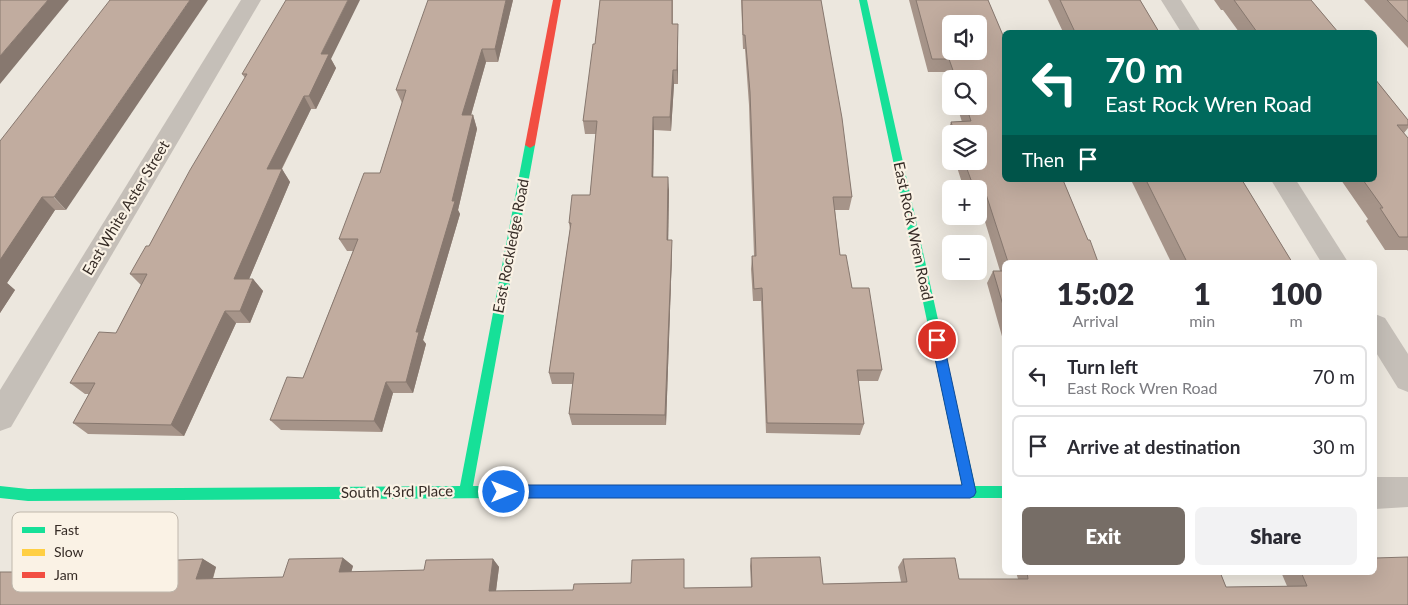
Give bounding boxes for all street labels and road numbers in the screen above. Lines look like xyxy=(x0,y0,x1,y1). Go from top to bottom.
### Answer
street label: East White Aster Street xyxy=(78,136,173,278)
street label: East Rock Wren Road xyxy=(891,160,937,302)
street label: East Rockledge Road xyxy=(488,177,532,315)
street label: South 43rd Place xyxy=(341,481,453,501)

